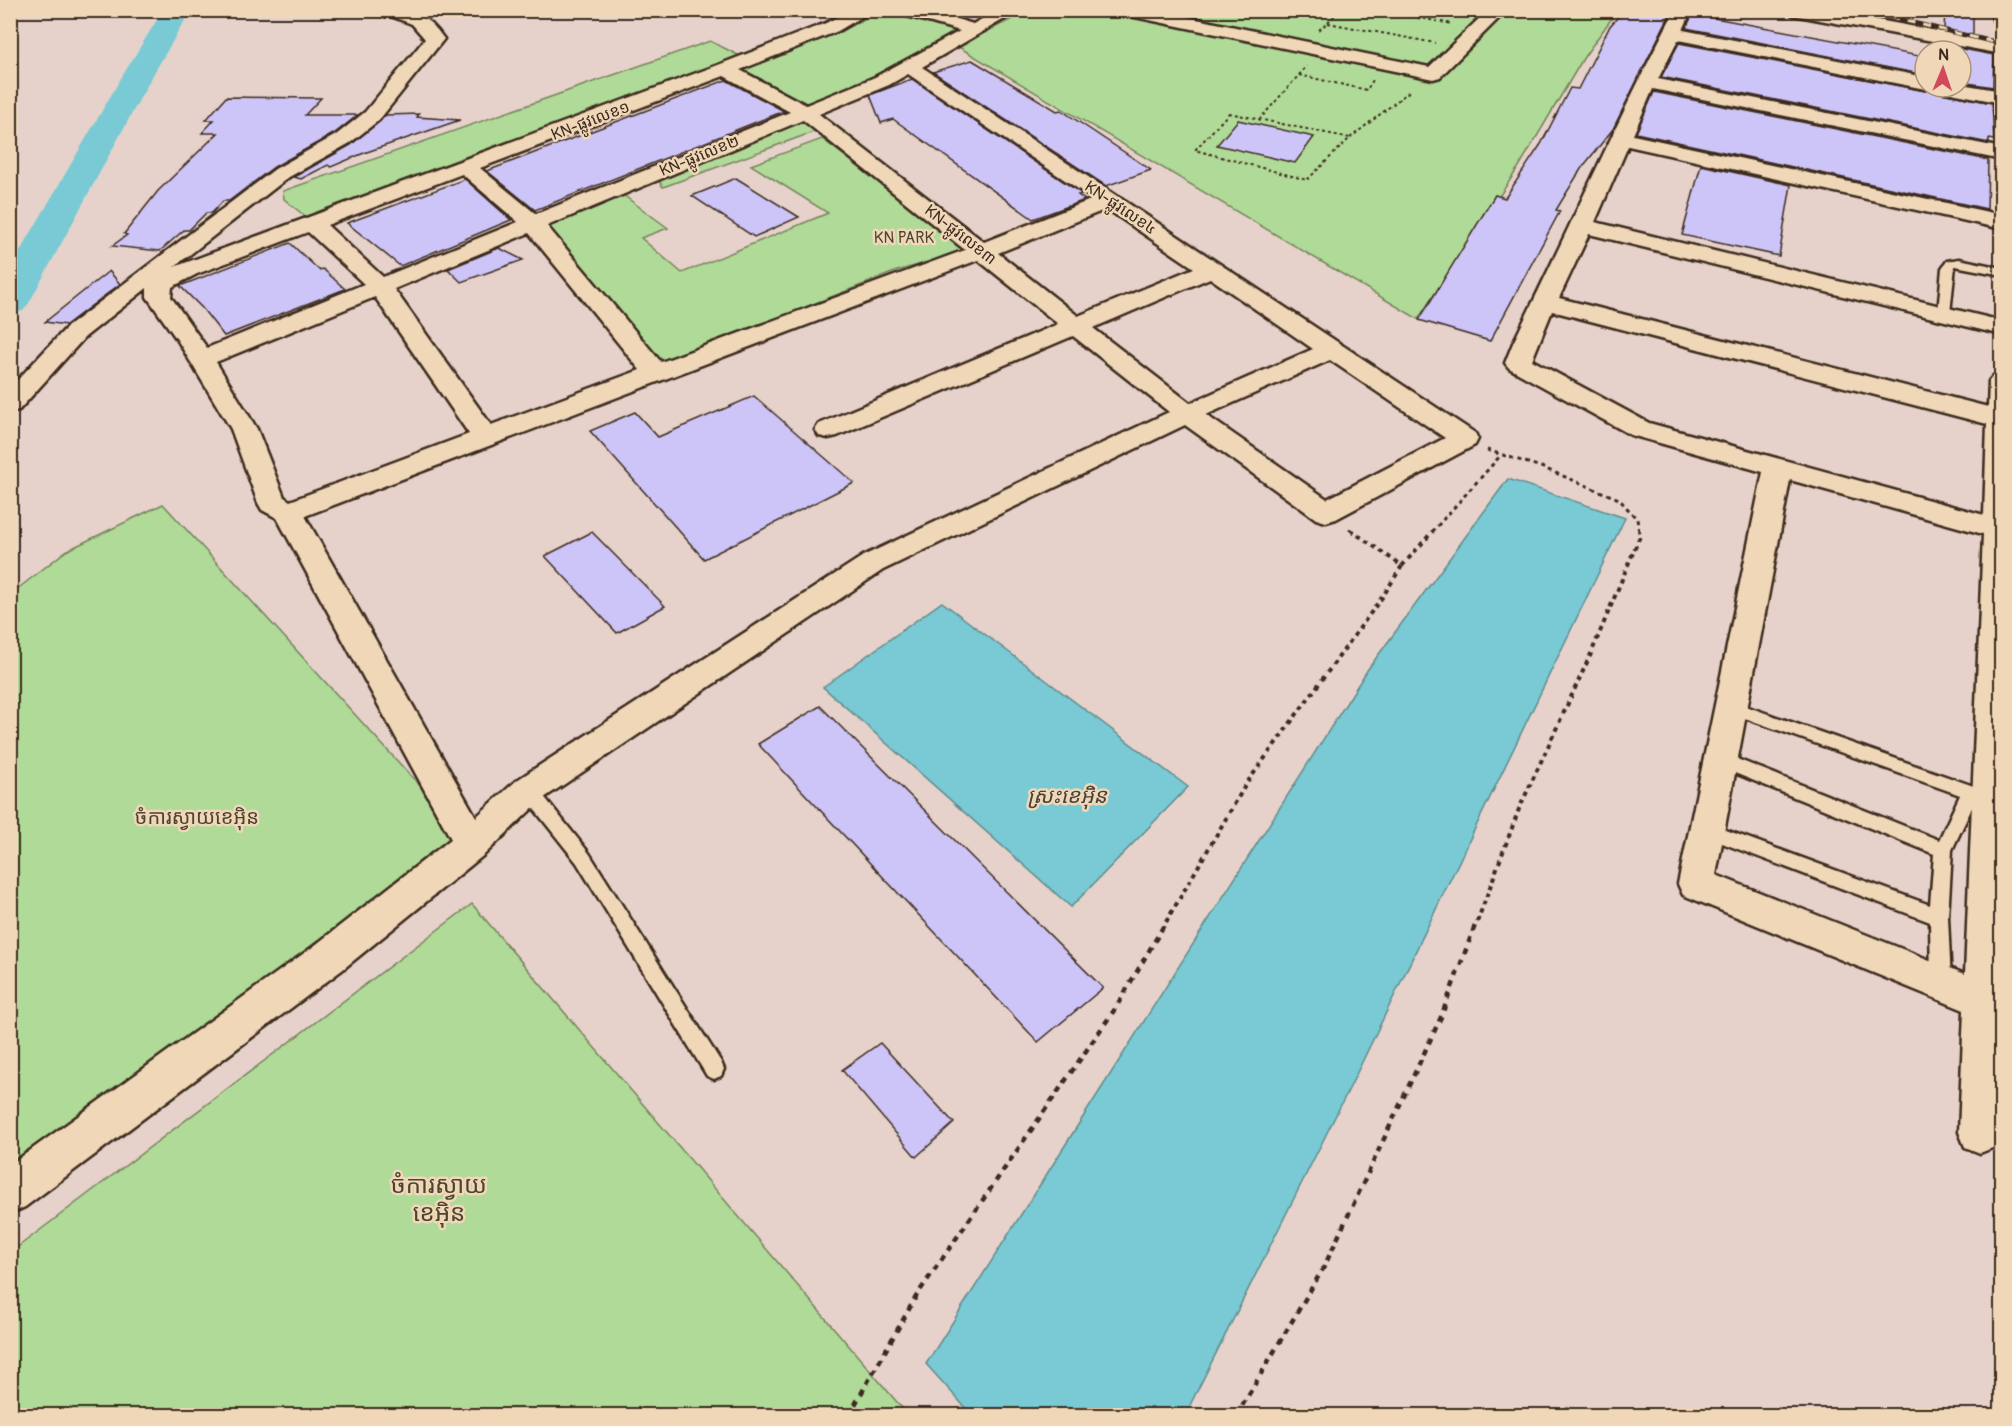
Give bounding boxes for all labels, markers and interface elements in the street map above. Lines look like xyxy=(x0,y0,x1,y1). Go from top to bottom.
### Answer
north arrow xyxy=(1913,39,1973,99)
text: N xyxy=(1938,45,1949,65)
street label: KN-ផ្លូវលេខ១ xyxy=(548,97,634,149)
street label: KN-ផ្លូវលេខ២ xyxy=(657,131,744,184)
street label: KN-ផ្លូវលេខ៤ xyxy=(1079,176,1160,242)
street label: KN-ផ្លូវលេខ៣ xyxy=(918,200,1000,272)
park label: KN PARK xyxy=(874,228,934,248)
water label: ស្រះខេអ៊ិន xyxy=(1027,783,1107,810)
park label: ចំការស្វាយខេអ៊ិន xyxy=(135,805,259,831)
park label: ចំការស្វាយ ខេអ៊ិន xyxy=(391,1171,487,1228)

